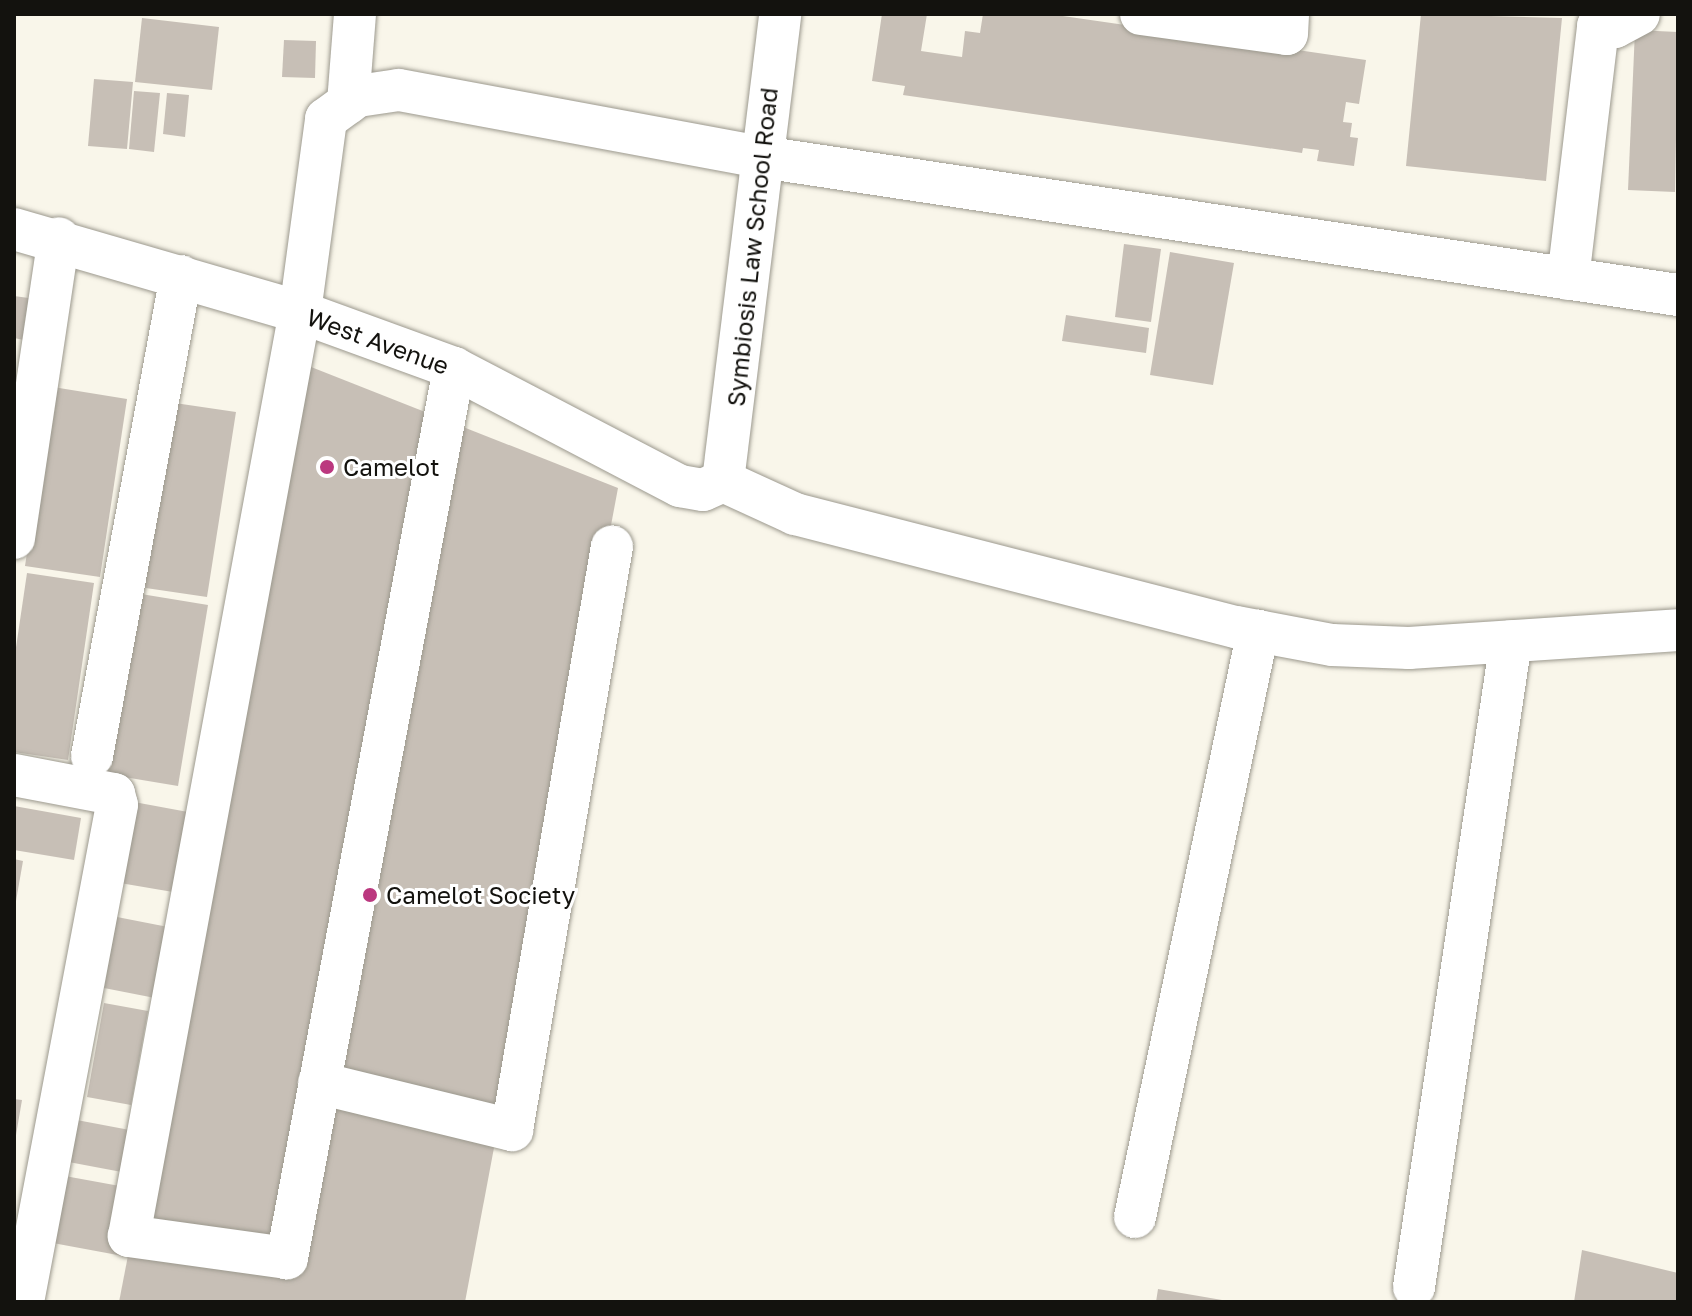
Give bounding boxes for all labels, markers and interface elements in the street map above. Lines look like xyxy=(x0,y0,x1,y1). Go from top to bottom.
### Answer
street label: Symbiosis Law School Road xyxy=(721,86,783,408)
street label: West Avenue xyxy=(303,302,453,380)
place label: Camelot xyxy=(343,453,439,481)
marker: Camelot xyxy=(318,458,336,476)
place label: Camelot Society xyxy=(386,881,575,909)
marker: Camelot Society xyxy=(361,886,379,904)

